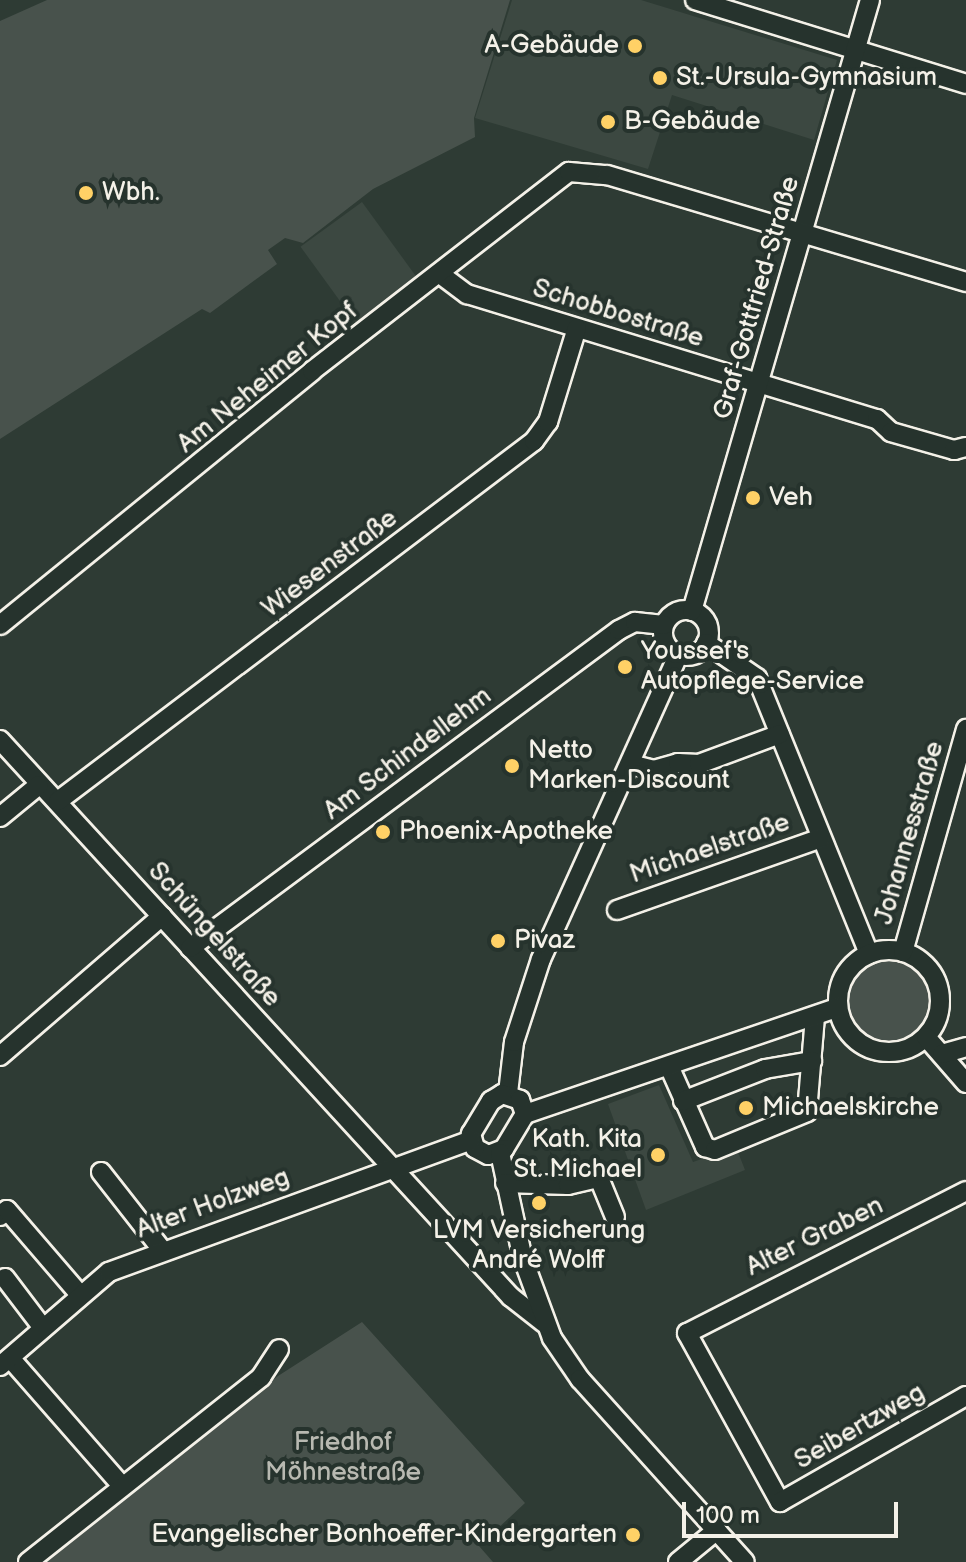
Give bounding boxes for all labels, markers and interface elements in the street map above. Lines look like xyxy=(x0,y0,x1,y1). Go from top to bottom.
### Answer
place label: A-Gebäude xyxy=(485,30,619,62)
marker: A-Gebäude xyxy=(626,37,644,55)
place label: St.-Ursula-Gymnasium xyxy=(676,62,937,94)
marker: St.-Ursula-Gymnasium xyxy=(651,69,669,87)
place label: B-Gebäude xyxy=(624,106,760,138)
marker: B-Gebäude xyxy=(599,113,617,131)
street label: Graf-Gottfried-Straße xyxy=(707,173,807,423)
place label: Wbh. xyxy=(102,177,160,209)
marker: Wbh. xyxy=(77,184,95,202)
street label: Schobbostraße xyxy=(529,273,707,355)
street label: Am Neheimer Kopf xyxy=(172,296,364,460)
place label: Veh xyxy=(769,482,813,514)
marker: Veh xyxy=(744,489,762,507)
street label: Wiesenstraße xyxy=(256,503,404,625)
place label: Youssef's Autopflege-Service xyxy=(641,636,864,698)
marker: Youssef's Autopflege-Service xyxy=(616,658,634,676)
street label: Am Schindellehm xyxy=(318,681,498,827)
place label: Netto Marken-Discount xyxy=(528,735,730,796)
street label: Johannesstraße xyxy=(869,738,951,928)
marker: Netto Marken-Discount xyxy=(503,757,521,775)
street label: Michaelstraße xyxy=(626,807,794,891)
place label: Phoenix-Apotheke xyxy=(399,816,613,848)
marker: Phoenix-Apotheke xyxy=(374,823,392,841)
street label: Schüngelstraße xyxy=(141,856,287,1014)
place label: Pivaz xyxy=(514,925,575,957)
marker: Pivaz xyxy=(489,932,507,950)
place label: Michaelskirche xyxy=(762,1092,939,1124)
marker: Michaelskirche xyxy=(737,1099,755,1117)
place label: Kath. Kita St. Michael xyxy=(514,1124,642,1186)
marker: Kath. Kita St. Michael xyxy=(649,1146,667,1164)
street label: Alter Holzweg xyxy=(132,1162,294,1246)
street label: Alter Graben xyxy=(741,1190,889,1284)
marker: LVM Versicherung André Wolff xyxy=(530,1194,548,1212)
place label: LVM Versicherung André Wolff xyxy=(432,1215,646,1276)
street label: Seibertzweg xyxy=(789,1377,931,1477)
park label: Friedhof Möhnestraße xyxy=(265,1427,421,1488)
scale bar xyxy=(686,1486,902,1536)
text: 100 m xyxy=(696,1501,760,1530)
place label: Evangelischer Bonhoeffer-Kindergarten xyxy=(151,1519,617,1551)
marker: Evangelischer Bonhoeffer-Kindergarten xyxy=(624,1526,642,1544)

